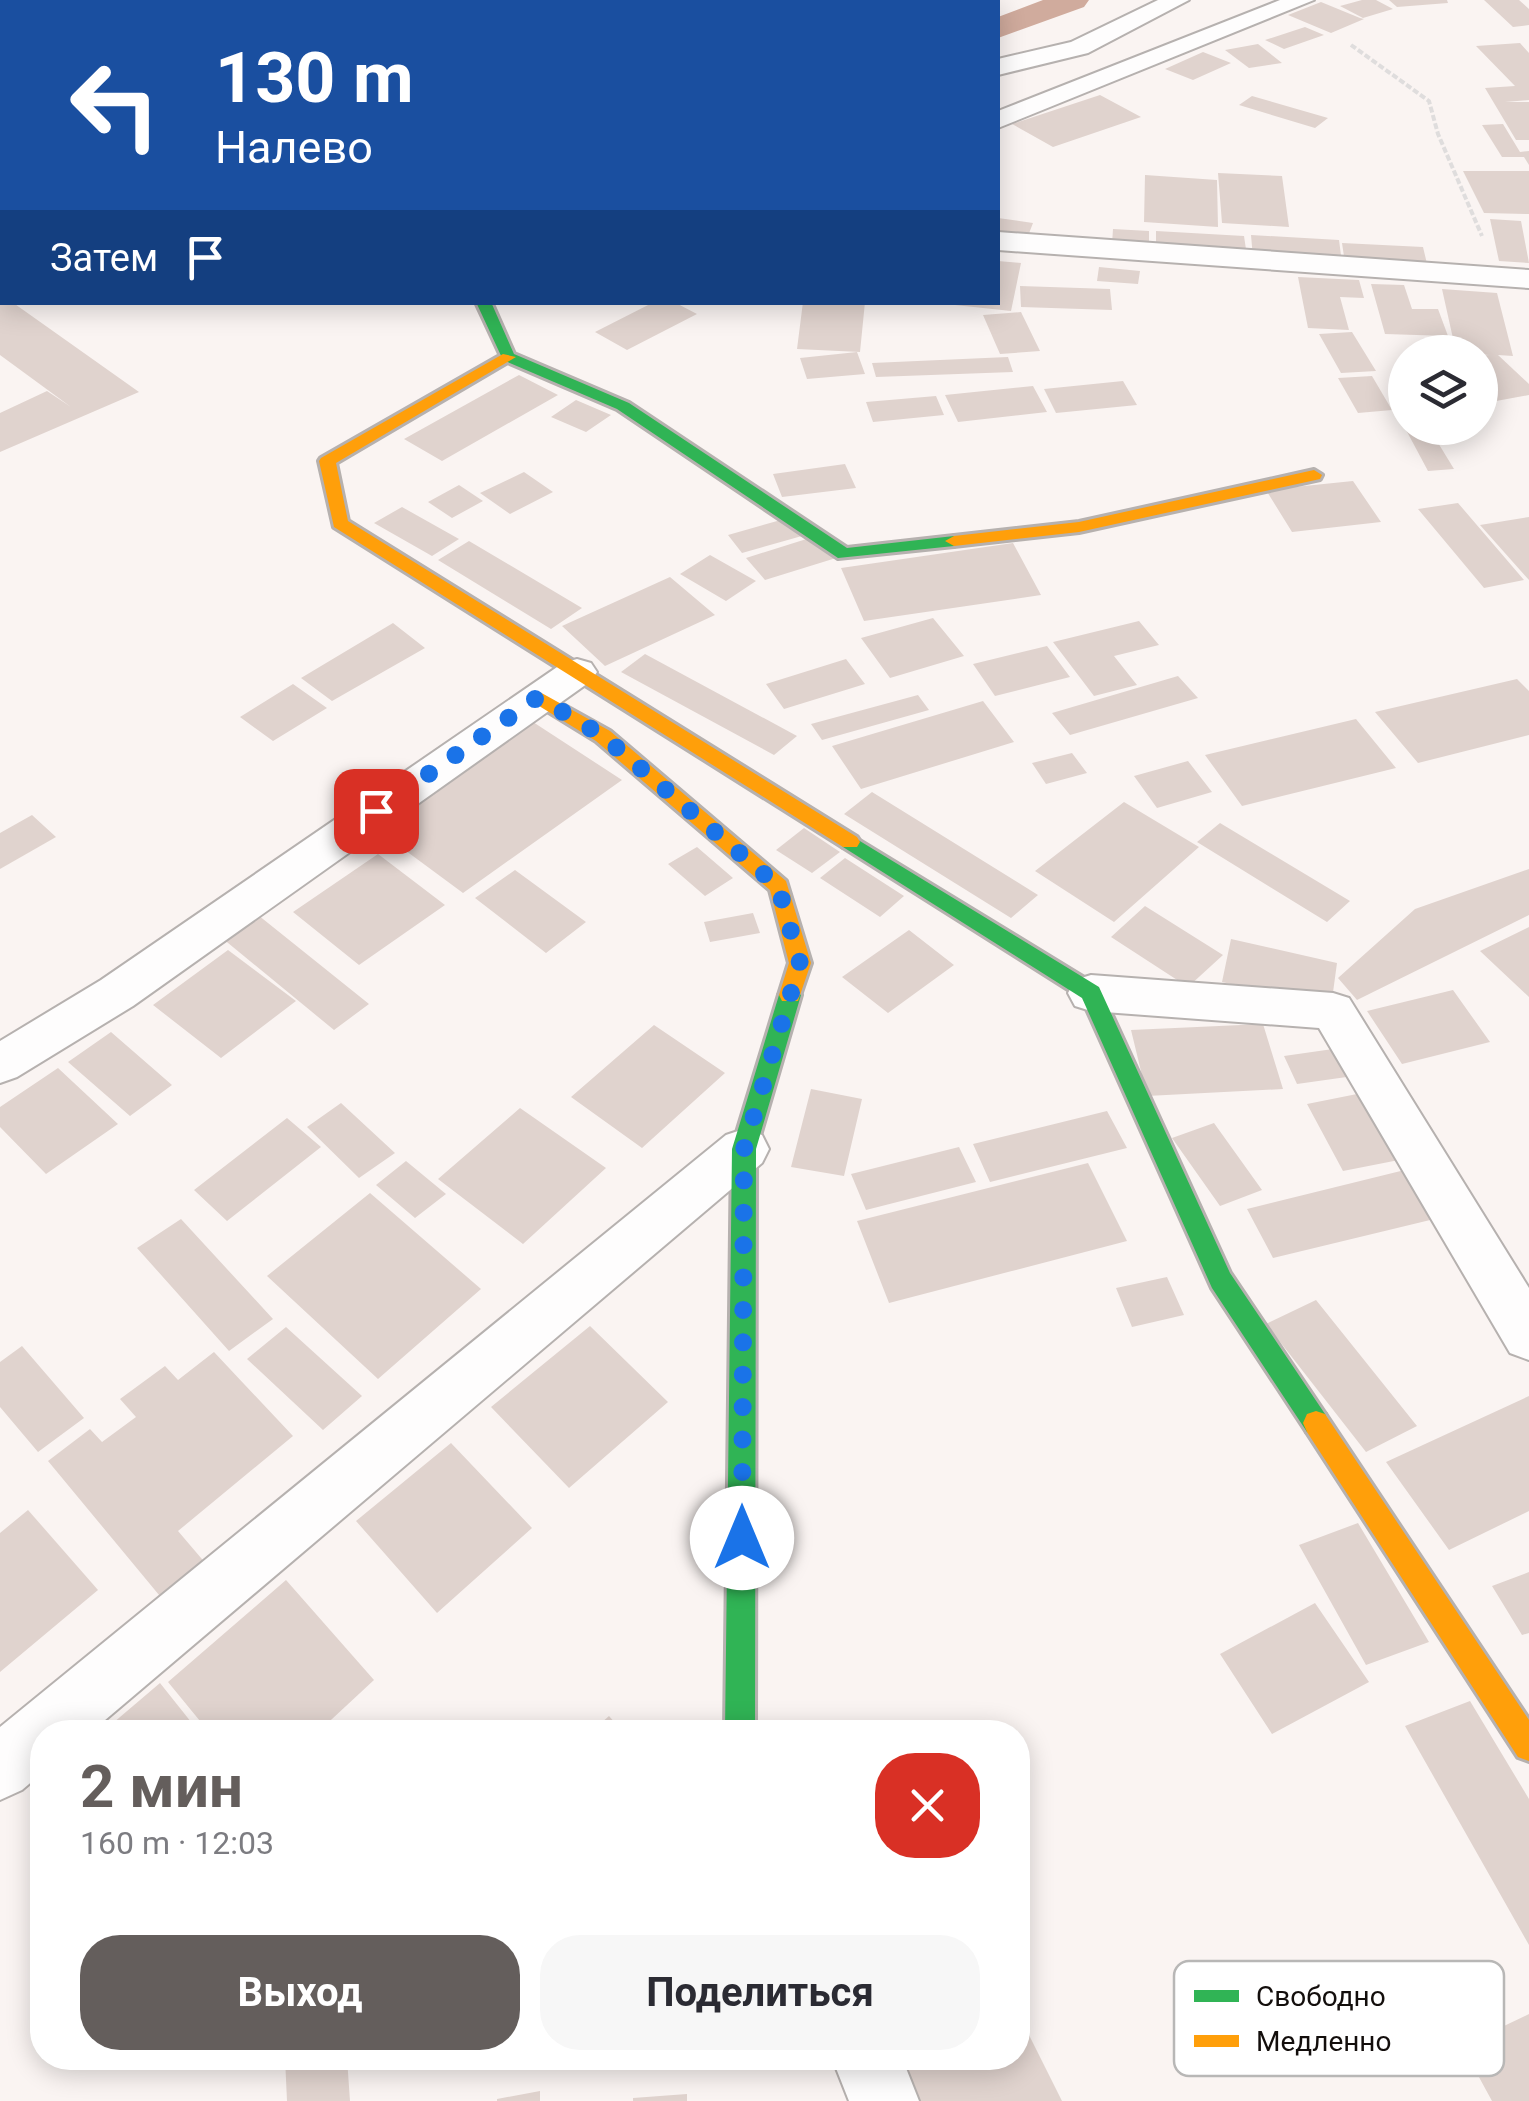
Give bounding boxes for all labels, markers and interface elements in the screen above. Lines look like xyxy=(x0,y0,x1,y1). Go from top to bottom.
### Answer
text: 130 m xyxy=(215,37,414,119)
icon: left xyxy=(50,40,180,170)
text: Налево xyxy=(215,121,373,174)
icon: arrive xyxy=(178,230,233,285)
text: Затем xyxy=(50,236,158,280)
map controls xyxy=(1388,335,1498,445)
button: layers xyxy=(1388,335,1498,445)
pin xyxy=(334,769,419,854)
icon: arrive xyxy=(349,784,404,839)
position arrow xyxy=(690,1486,794,1590)
text: 2 мин xyxy=(80,1751,243,1822)
button: close xyxy=(875,1753,980,1858)
text: 160 m · 12:03 xyxy=(80,1824,274,1862)
button: Выход xyxy=(80,1935,520,2050)
button: Поделиться xyxy=(540,1935,980,2050)
legend xyxy=(1174,1961,1504,2076)
text: Свободно xyxy=(1256,1980,1386,2013)
text: Медленно xyxy=(1256,2025,1392,2058)

